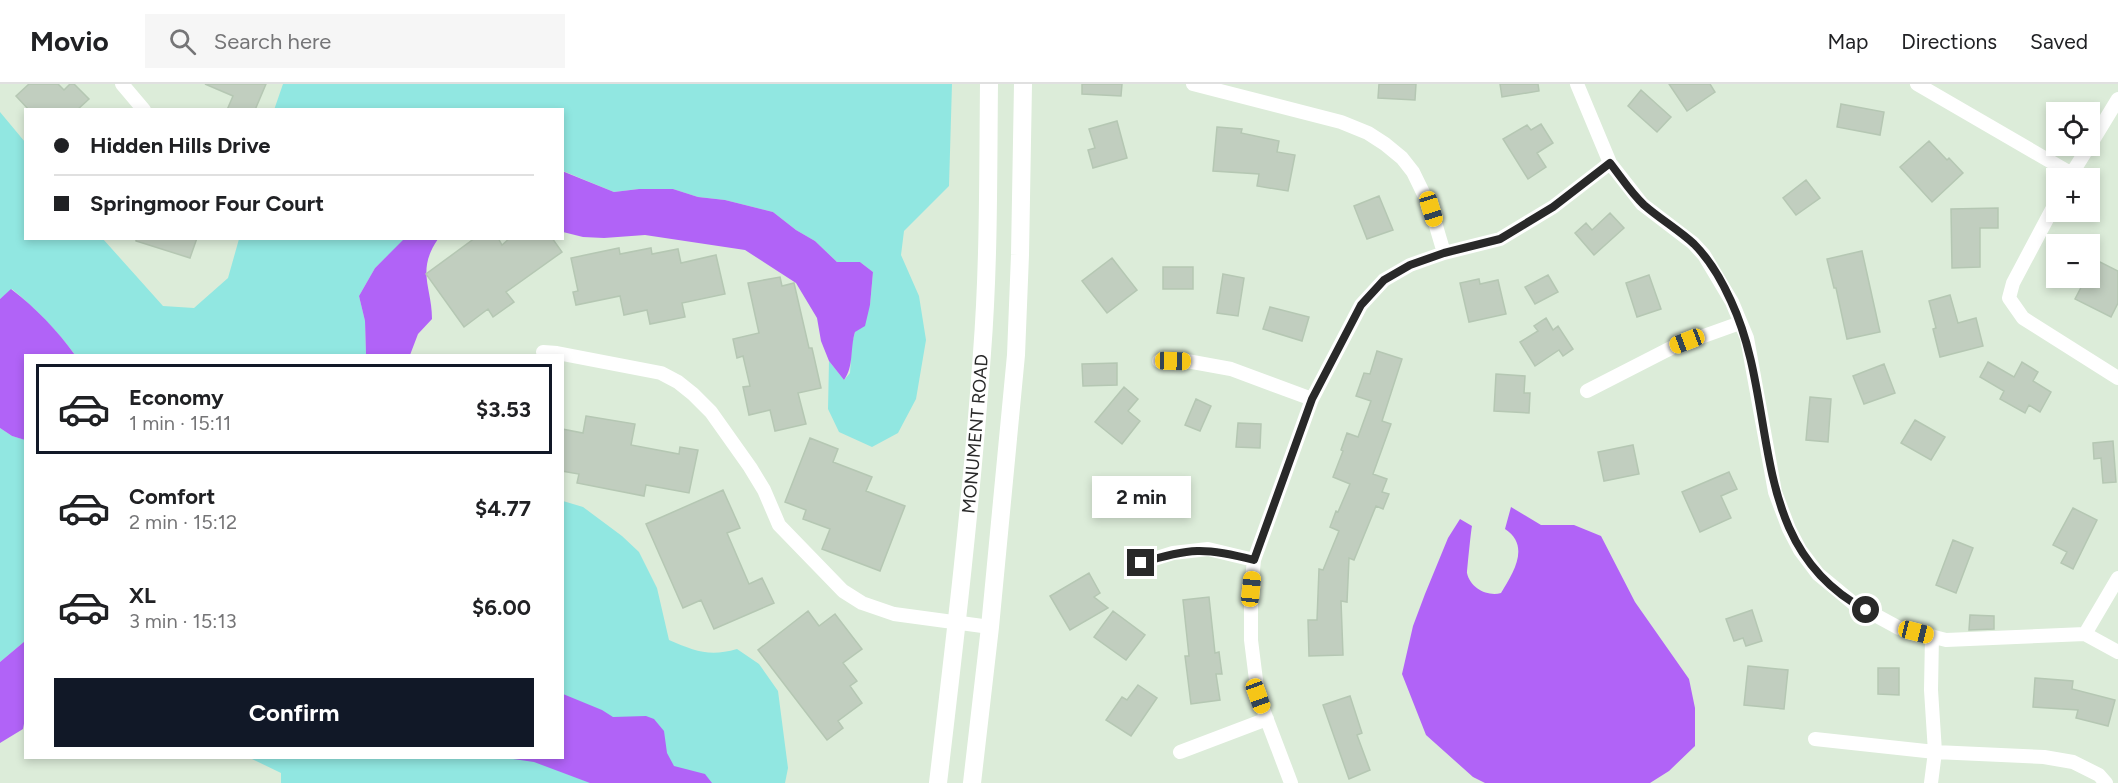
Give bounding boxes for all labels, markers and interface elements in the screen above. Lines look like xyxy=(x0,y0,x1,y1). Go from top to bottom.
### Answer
search box xyxy=(145,14,565,68)
text: Movio xyxy=(30,24,109,58)
icon: search xyxy=(166,25,199,58)
text: Search here xyxy=(214,28,331,55)
text: Map xyxy=(1827,29,1868,54)
text: Directions xyxy=(1901,29,1997,54)
text: Saved xyxy=(2030,29,2088,54)
map controls xyxy=(2046,102,2100,288)
button: locate xyxy=(2046,102,2100,156)
text: Hidden Hills Drive xyxy=(90,132,271,159)
button: + xyxy=(2046,168,2100,222)
car xyxy=(1417,189,1445,229)
text: Springmoor Four Court xyxy=(90,190,324,217)
button: − xyxy=(2046,234,2100,288)
car xyxy=(1667,326,1707,356)
car xyxy=(1155,352,1191,370)
street label: MONUMENT ROAD xyxy=(957,354,993,515)
icon: car xyxy=(57,382,111,436)
text: Economy xyxy=(129,384,224,411)
text: $3.53 xyxy=(476,396,531,423)
text: 1 min · 15:11 xyxy=(129,411,231,435)
callout: 2 min xyxy=(1092,476,1190,518)
icon: car xyxy=(57,481,111,535)
text: Comfort xyxy=(129,483,215,510)
text: 2 min xyxy=(1116,485,1167,509)
text: $4.77 xyxy=(475,495,531,522)
text: 2 min · 15:12 xyxy=(129,510,237,534)
route end xyxy=(1127,549,1154,576)
car xyxy=(1240,570,1262,608)
icon: car xyxy=(57,580,111,634)
text: XL xyxy=(129,582,156,609)
text: $6.00 xyxy=(472,594,531,621)
route start xyxy=(1852,596,1879,623)
text: 3 min · 15:13 xyxy=(129,609,237,633)
car xyxy=(1896,619,1936,645)
car xyxy=(1243,676,1273,716)
button: Confirm xyxy=(54,678,534,747)

